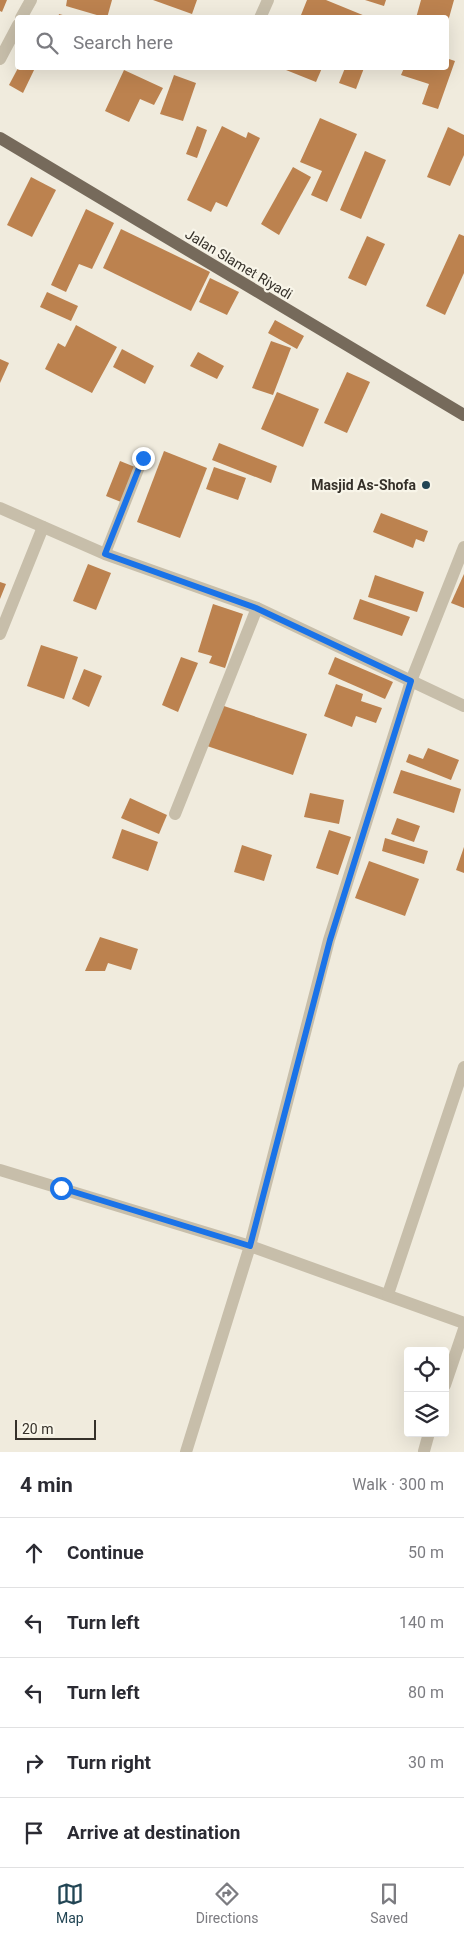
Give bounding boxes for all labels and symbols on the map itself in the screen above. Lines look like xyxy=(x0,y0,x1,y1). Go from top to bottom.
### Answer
street label: Jalan Slamet Riyadi xyxy=(183,226,295,302)
route end xyxy=(132,447,155,470)
place label: Masjid As-Shofa xyxy=(311,477,416,493)
marker: Masjid As-Shofa xyxy=(420,479,432,491)
route start xyxy=(50,1177,73,1200)
scale bar xyxy=(15,1417,96,1440)

